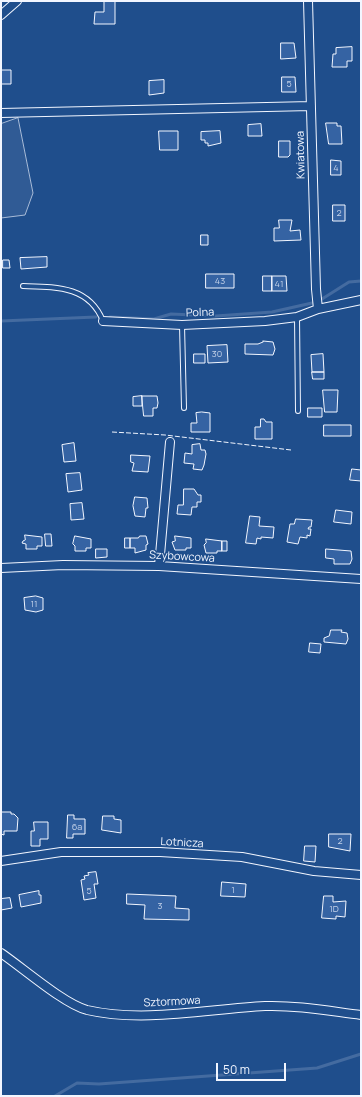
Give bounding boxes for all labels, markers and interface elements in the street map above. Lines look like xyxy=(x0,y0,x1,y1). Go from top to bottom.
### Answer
house number: 5 xyxy=(286,79,292,89)
street label: Kwiatowa xyxy=(294,131,308,179)
house number: 4 xyxy=(333,163,339,173)
house number: 2 xyxy=(336,208,342,218)
house number: 43 xyxy=(215,276,225,286)
house number: 41 xyxy=(275,279,283,289)
street label: Polna xyxy=(186,306,214,320)
house number: 30 xyxy=(212,349,222,359)
street label: Szybowcowa xyxy=(149,549,215,565)
house number: 11 xyxy=(30,599,38,609)
house number: 6a xyxy=(72,822,82,832)
street label: Lotnicza xyxy=(160,835,204,851)
house number: 2 xyxy=(337,836,343,846)
house number: 1 xyxy=(231,885,235,895)
house number: 5 xyxy=(86,886,92,896)
house number: 3 xyxy=(158,901,162,911)
house number: 1D xyxy=(329,904,339,914)
street label: Sztormowa xyxy=(143,994,201,1010)
scale bar xyxy=(218,1055,288,1081)
text: 50 m xyxy=(223,1061,250,1078)

